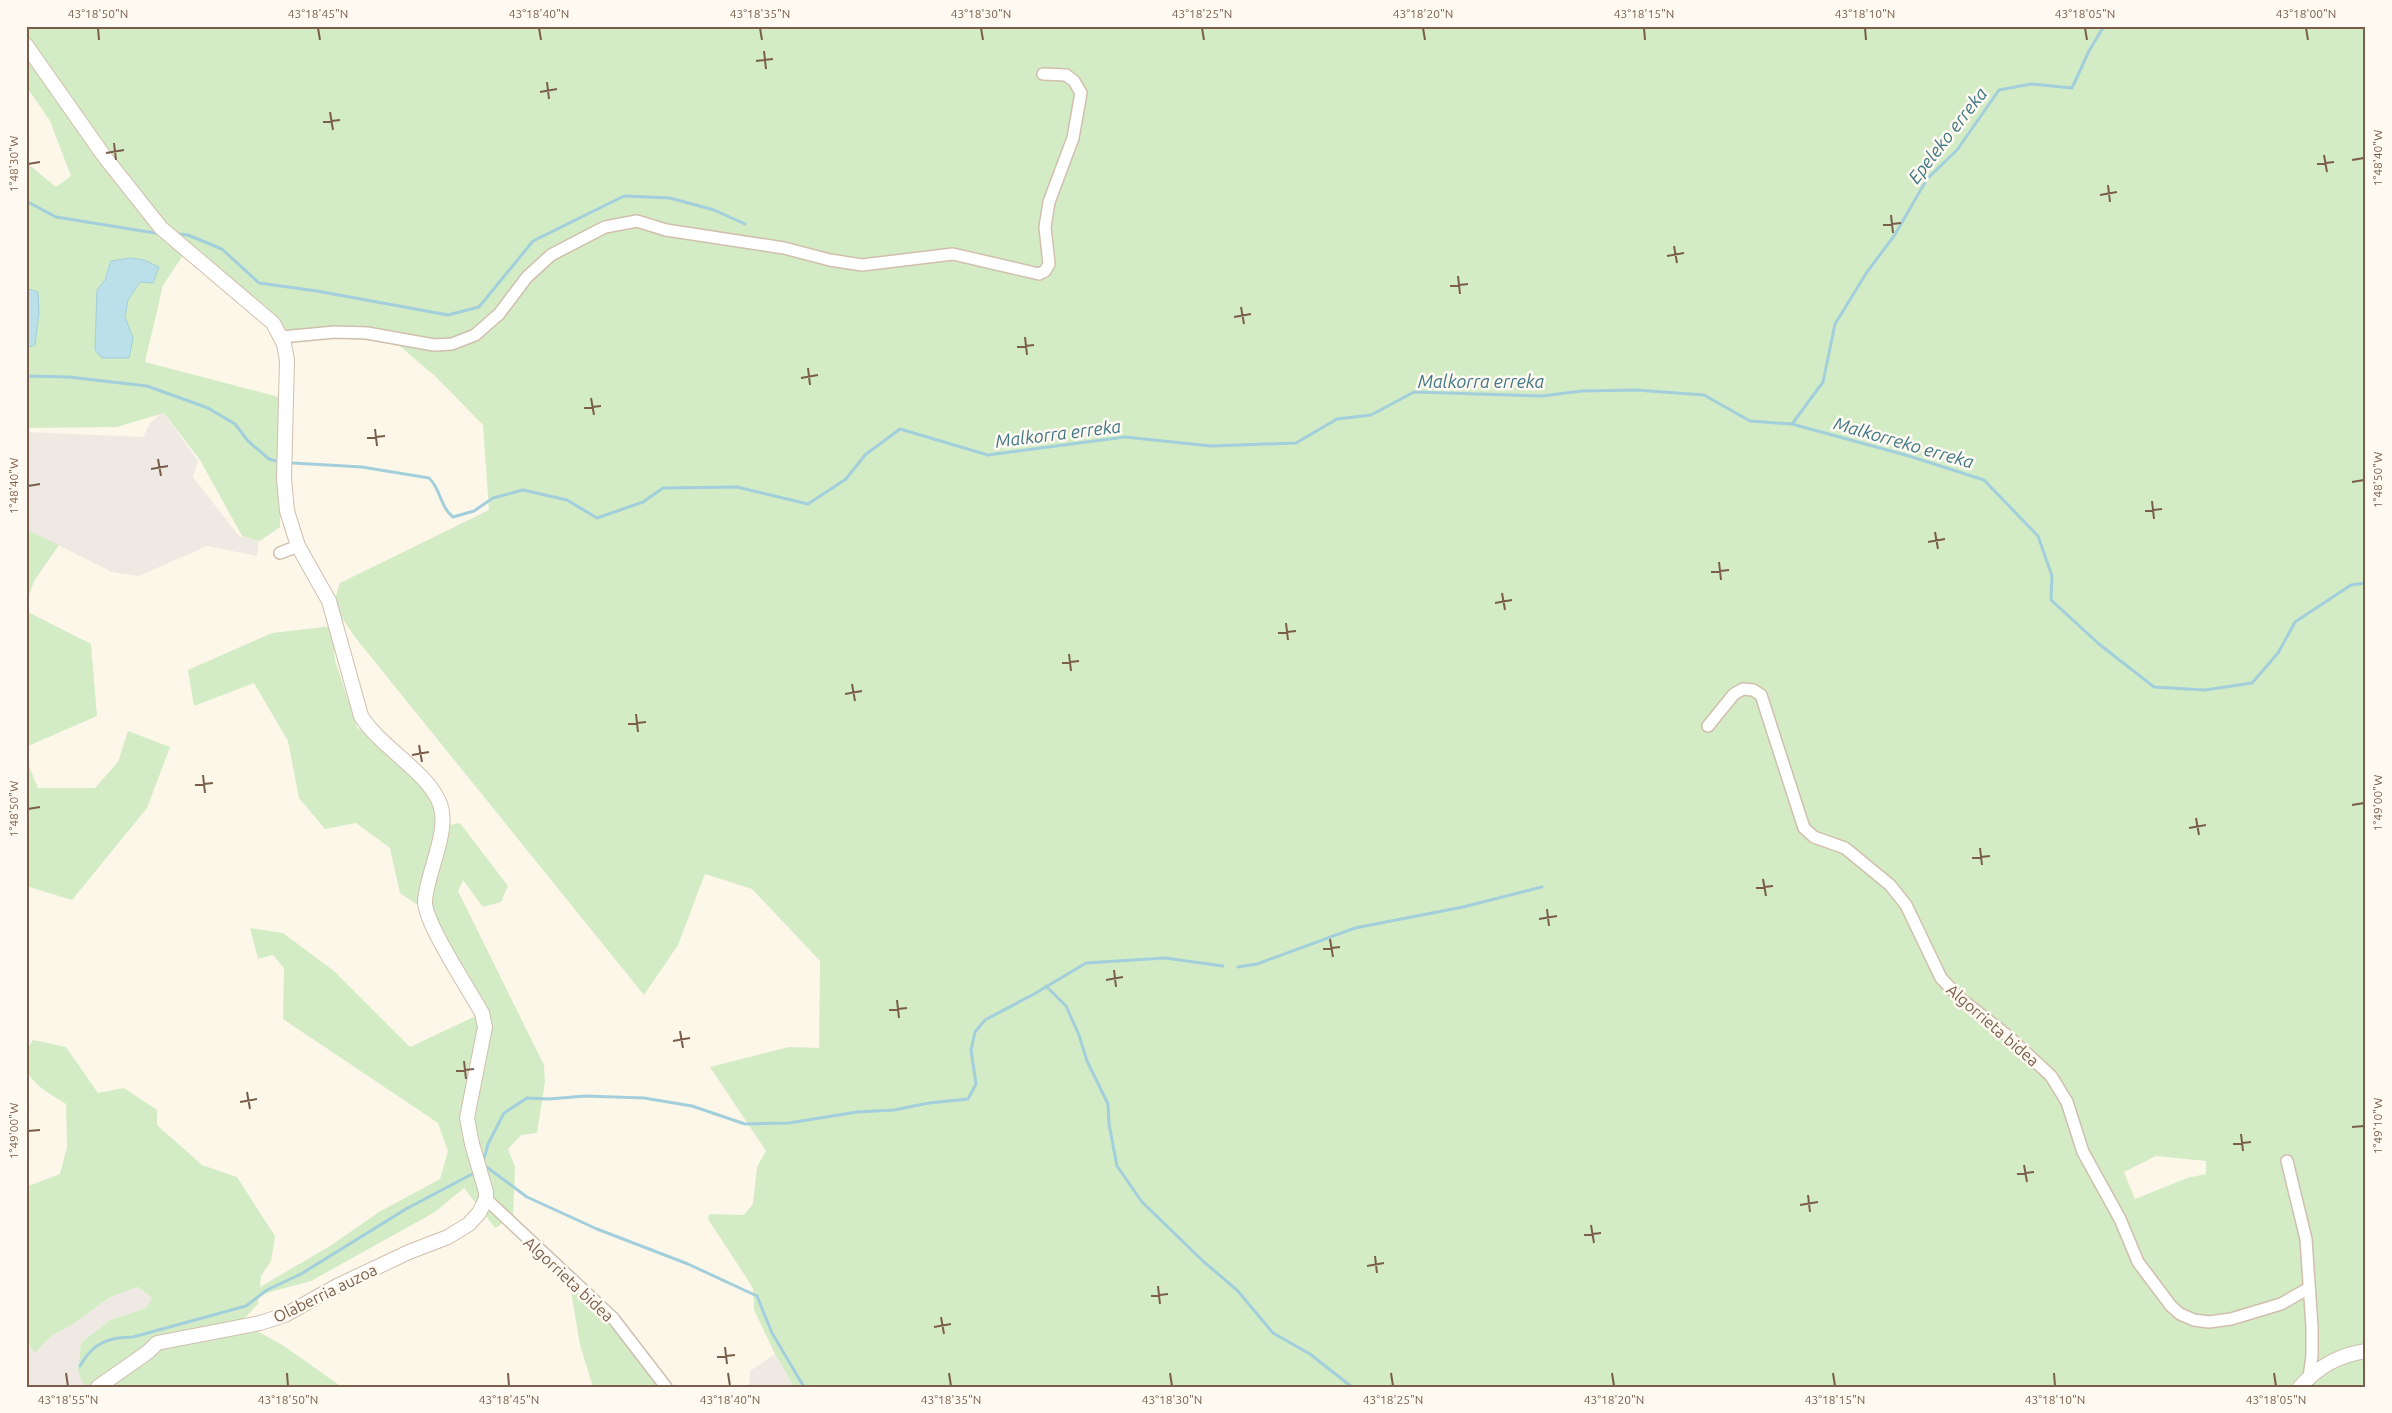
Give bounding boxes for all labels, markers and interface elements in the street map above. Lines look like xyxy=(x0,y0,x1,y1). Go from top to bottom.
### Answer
text: 43°18'50"N xyxy=(68,7,128,20)
text: 43°18'45"N xyxy=(288,7,348,20)
text: 43°18'40"N xyxy=(509,7,569,20)
text: 43°18'35"N xyxy=(730,7,790,20)
text: 43°18'30"N xyxy=(951,7,1011,20)
text: 43°18'25"N xyxy=(1172,7,1232,20)
text: 43°18'20"N xyxy=(1393,7,1453,20)
text: 43°18'15"N xyxy=(1614,7,1674,20)
text: 43°18'10"N xyxy=(1835,7,1895,20)
text: 43°18'05"N xyxy=(2055,7,2115,20)
text: 43°18'00"N xyxy=(2276,7,2336,20)
water label: Epeleko erreka xyxy=(1904,83,1991,187)
text: 1°48'40"W xyxy=(2371,130,2384,186)
text: 1°48'30"W xyxy=(7,136,20,192)
water label: Malkorra erreka xyxy=(1418,371,1545,391)
water label: Malkorreko erreka xyxy=(1832,412,1977,472)
water label: Malkorra erreka xyxy=(994,415,1122,451)
text: 1°48'50"W xyxy=(2371,452,2384,508)
text: 1°48'40"W xyxy=(7,458,20,514)
text: 1°49'00"W xyxy=(2371,775,2384,831)
text: 1°48'50"W xyxy=(7,781,20,837)
street label: Algorrieta bidea xyxy=(1943,980,2043,1070)
text: 1°49'10"W xyxy=(2371,1098,2384,1154)
text: 1°49'00"W xyxy=(7,1103,20,1159)
street label: Algorrieta bidea xyxy=(521,1233,617,1325)
street label: Olaberria auzoa xyxy=(270,1260,380,1326)
text: 43°18'55"N xyxy=(38,1393,98,1406)
text: 43°18'50"N xyxy=(258,1393,318,1406)
text: 43°18'45"N xyxy=(479,1393,539,1406)
text: 43°18'40"N xyxy=(700,1393,760,1406)
text: 43°18'35"N xyxy=(921,1393,981,1406)
text: 43°18'30"N xyxy=(1142,1393,1202,1406)
text: 43°18'25"N xyxy=(1363,1393,1423,1406)
text: 43°18'20"N xyxy=(1584,1393,1644,1406)
text: 43°18'15"N xyxy=(1805,1393,1865,1406)
text: 43°18'10"N xyxy=(2025,1393,2085,1406)
text: 43°18'05"N xyxy=(2246,1393,2306,1406)

